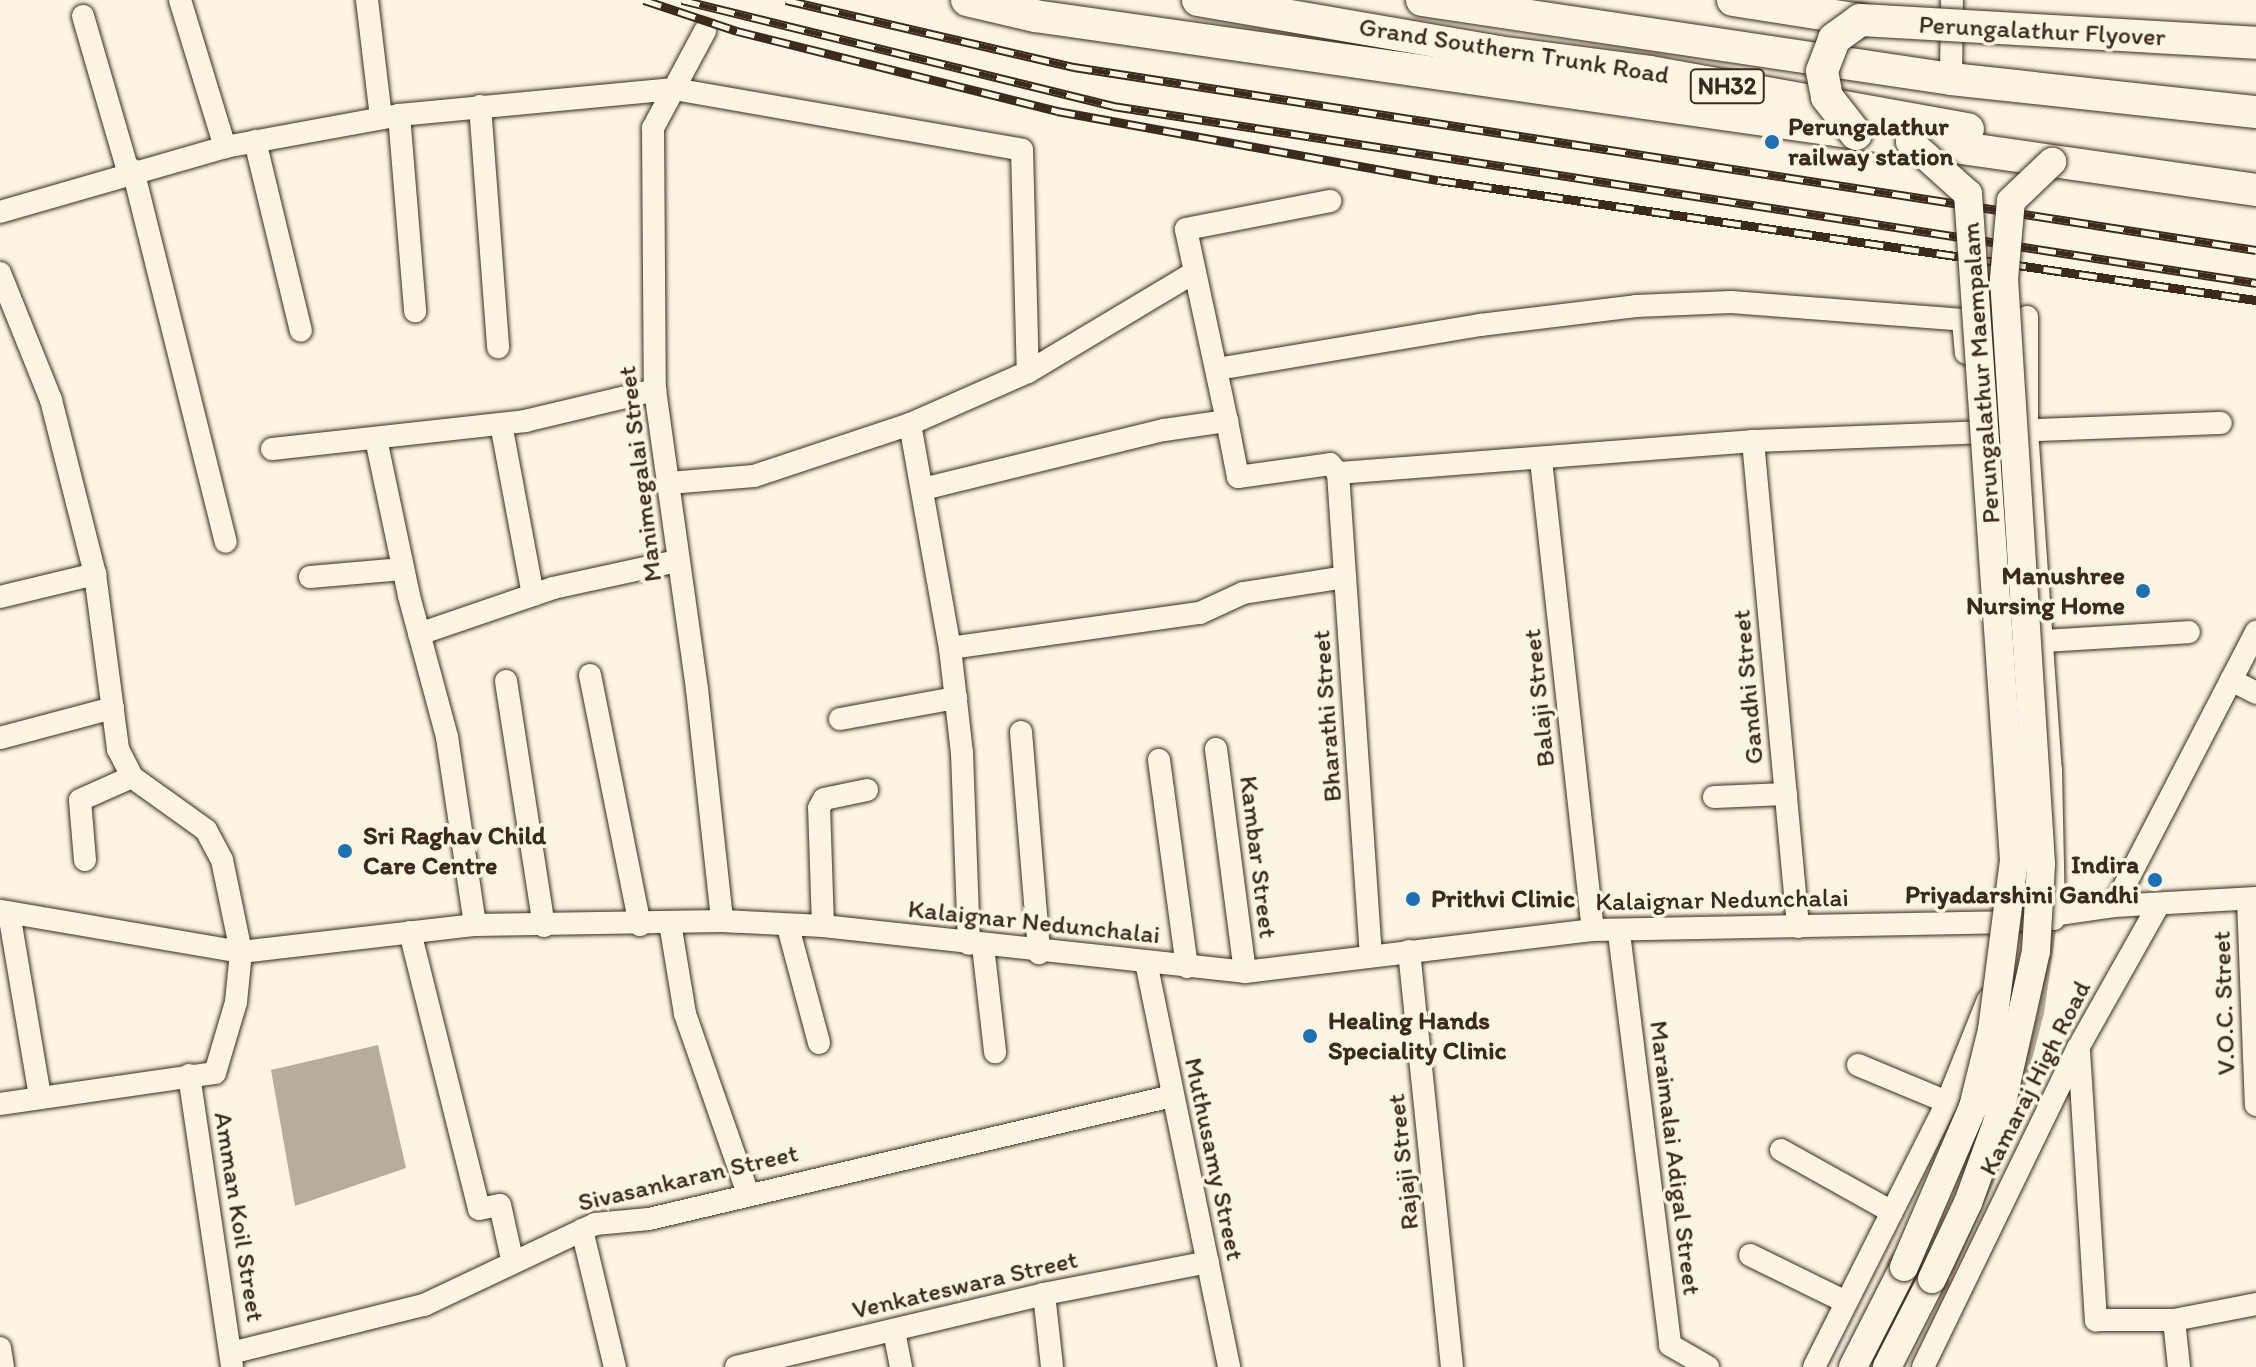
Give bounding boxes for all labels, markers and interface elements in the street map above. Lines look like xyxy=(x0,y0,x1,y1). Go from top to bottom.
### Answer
street label: Perungalathur Flyover xyxy=(1918,9,2166,53)
street label: Grand Southern Trunk Road xyxy=(1358,11,1670,91)
road number: NH32 xyxy=(1689,66,1765,106)
place label: Perungalathur railway station xyxy=(1788,111,1954,172)
marker: Perungalathur railway station xyxy=(1763,133,1781,151)
street label: Perungalathur Maempalam xyxy=(1955,220,2007,526)
street label: Manimegalai Street xyxy=(611,364,669,584)
place label: Manushree Nursing Home xyxy=(1965,560,2125,622)
marker: Manushree Nursing Home xyxy=(2132,580,2154,602)
street label: Gandhi Street xyxy=(1726,608,1770,766)
street label: Balaji Street xyxy=(1516,628,1562,768)
street label: Bharathi Street xyxy=(1305,629,1349,803)
street label: Kambar Street xyxy=(1233,774,1283,940)
place label: Sri Raghav Child Care Centre xyxy=(363,820,546,882)
marker: Sri Raghav Child Care Centre xyxy=(334,840,356,862)
place label: Indira Priyadarshini Gandhi xyxy=(1904,849,2139,910)
marker: Indira Priyadarshini Gandhi xyxy=(2146,871,2164,889)
street label: Kalaignar Nedunchalai xyxy=(1595,882,1849,918)
place label: Prithvi Clinic xyxy=(1431,883,1574,915)
marker: Prithvi Clinic xyxy=(1402,888,1424,910)
street label: Kalaignar Nedunchalai xyxy=(906,893,1162,951)
street label: V.O.C. Street xyxy=(2206,930,2242,1076)
street label: Kamaraj High Road xyxy=(1973,976,2097,1180)
place label: Healing Hands Speciality Clinic xyxy=(1328,1005,1506,1066)
street label: Maraimalai Adigal Street xyxy=(1643,1019,1707,1297)
marker: Healing Hands Speciality Clinic xyxy=(1299,1025,1321,1047)
street label: Muthusamy Street xyxy=(1177,1055,1251,1263)
street label: Rajaji Street xyxy=(1380,1093,1426,1231)
street label: Amman Koil Street xyxy=(207,1110,271,1324)
street label: Sivasankaran Street xyxy=(575,1138,801,1218)
street label: Venkateswara Street xyxy=(849,1244,1081,1326)

